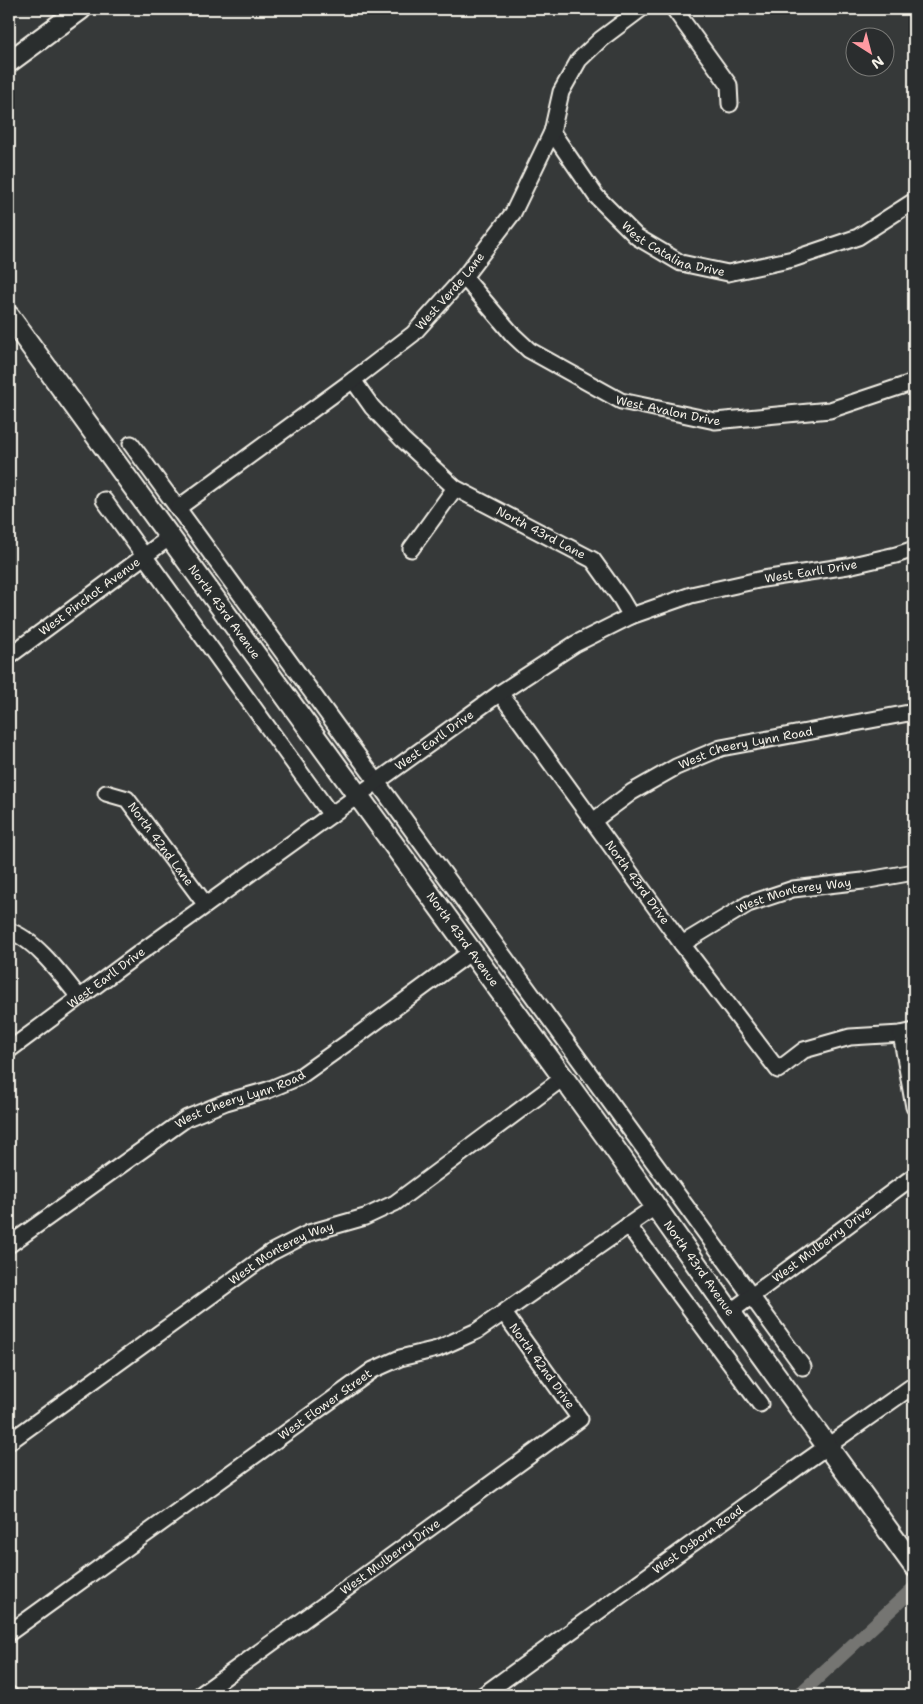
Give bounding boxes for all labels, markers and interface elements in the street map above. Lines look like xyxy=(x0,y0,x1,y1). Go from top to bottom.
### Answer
north arrow xyxy=(846,28,896,78)
text: N xyxy=(868,52,887,73)
street label: West Catalina Drive xyxy=(618,218,727,280)
street label: West Verde Lane xyxy=(412,249,488,334)
street label: West Avalon Drive xyxy=(614,392,721,429)
street label: North 43rd Lane xyxy=(493,503,589,563)
street label: West Pinchot Avenue xyxy=(36,554,143,639)
street label: West Earll Drive xyxy=(763,556,859,587)
street label: North 43rd Avenue xyxy=(185,562,264,663)
street label: West Earll Drive xyxy=(392,706,477,774)
street label: West Cheery Lynn Road xyxy=(676,723,815,773)
street label: North 42nd Lane xyxy=(124,799,197,889)
street label: North 43rd Drive xyxy=(601,837,673,928)
street label: West Monterey Way xyxy=(733,874,852,917)
street label: North 43rd Avenue xyxy=(423,889,502,990)
street label: West Earll Drive xyxy=(64,943,149,1012)
street label: West Cheery Lynn Road xyxy=(172,1067,309,1132)
street label: West Mulberry Drive xyxy=(769,1202,875,1286)
street label: North 43rd Avenue xyxy=(660,1217,738,1319)
street label: West Monterey Way xyxy=(225,1218,335,1288)
street label: North 42nd Drive xyxy=(506,1320,579,1412)
street label: West Flower Street xyxy=(275,1365,375,1444)
street label: West Osborn Road xyxy=(649,1501,746,1578)
street label: West Mulberry Drive xyxy=(337,1515,443,1599)

